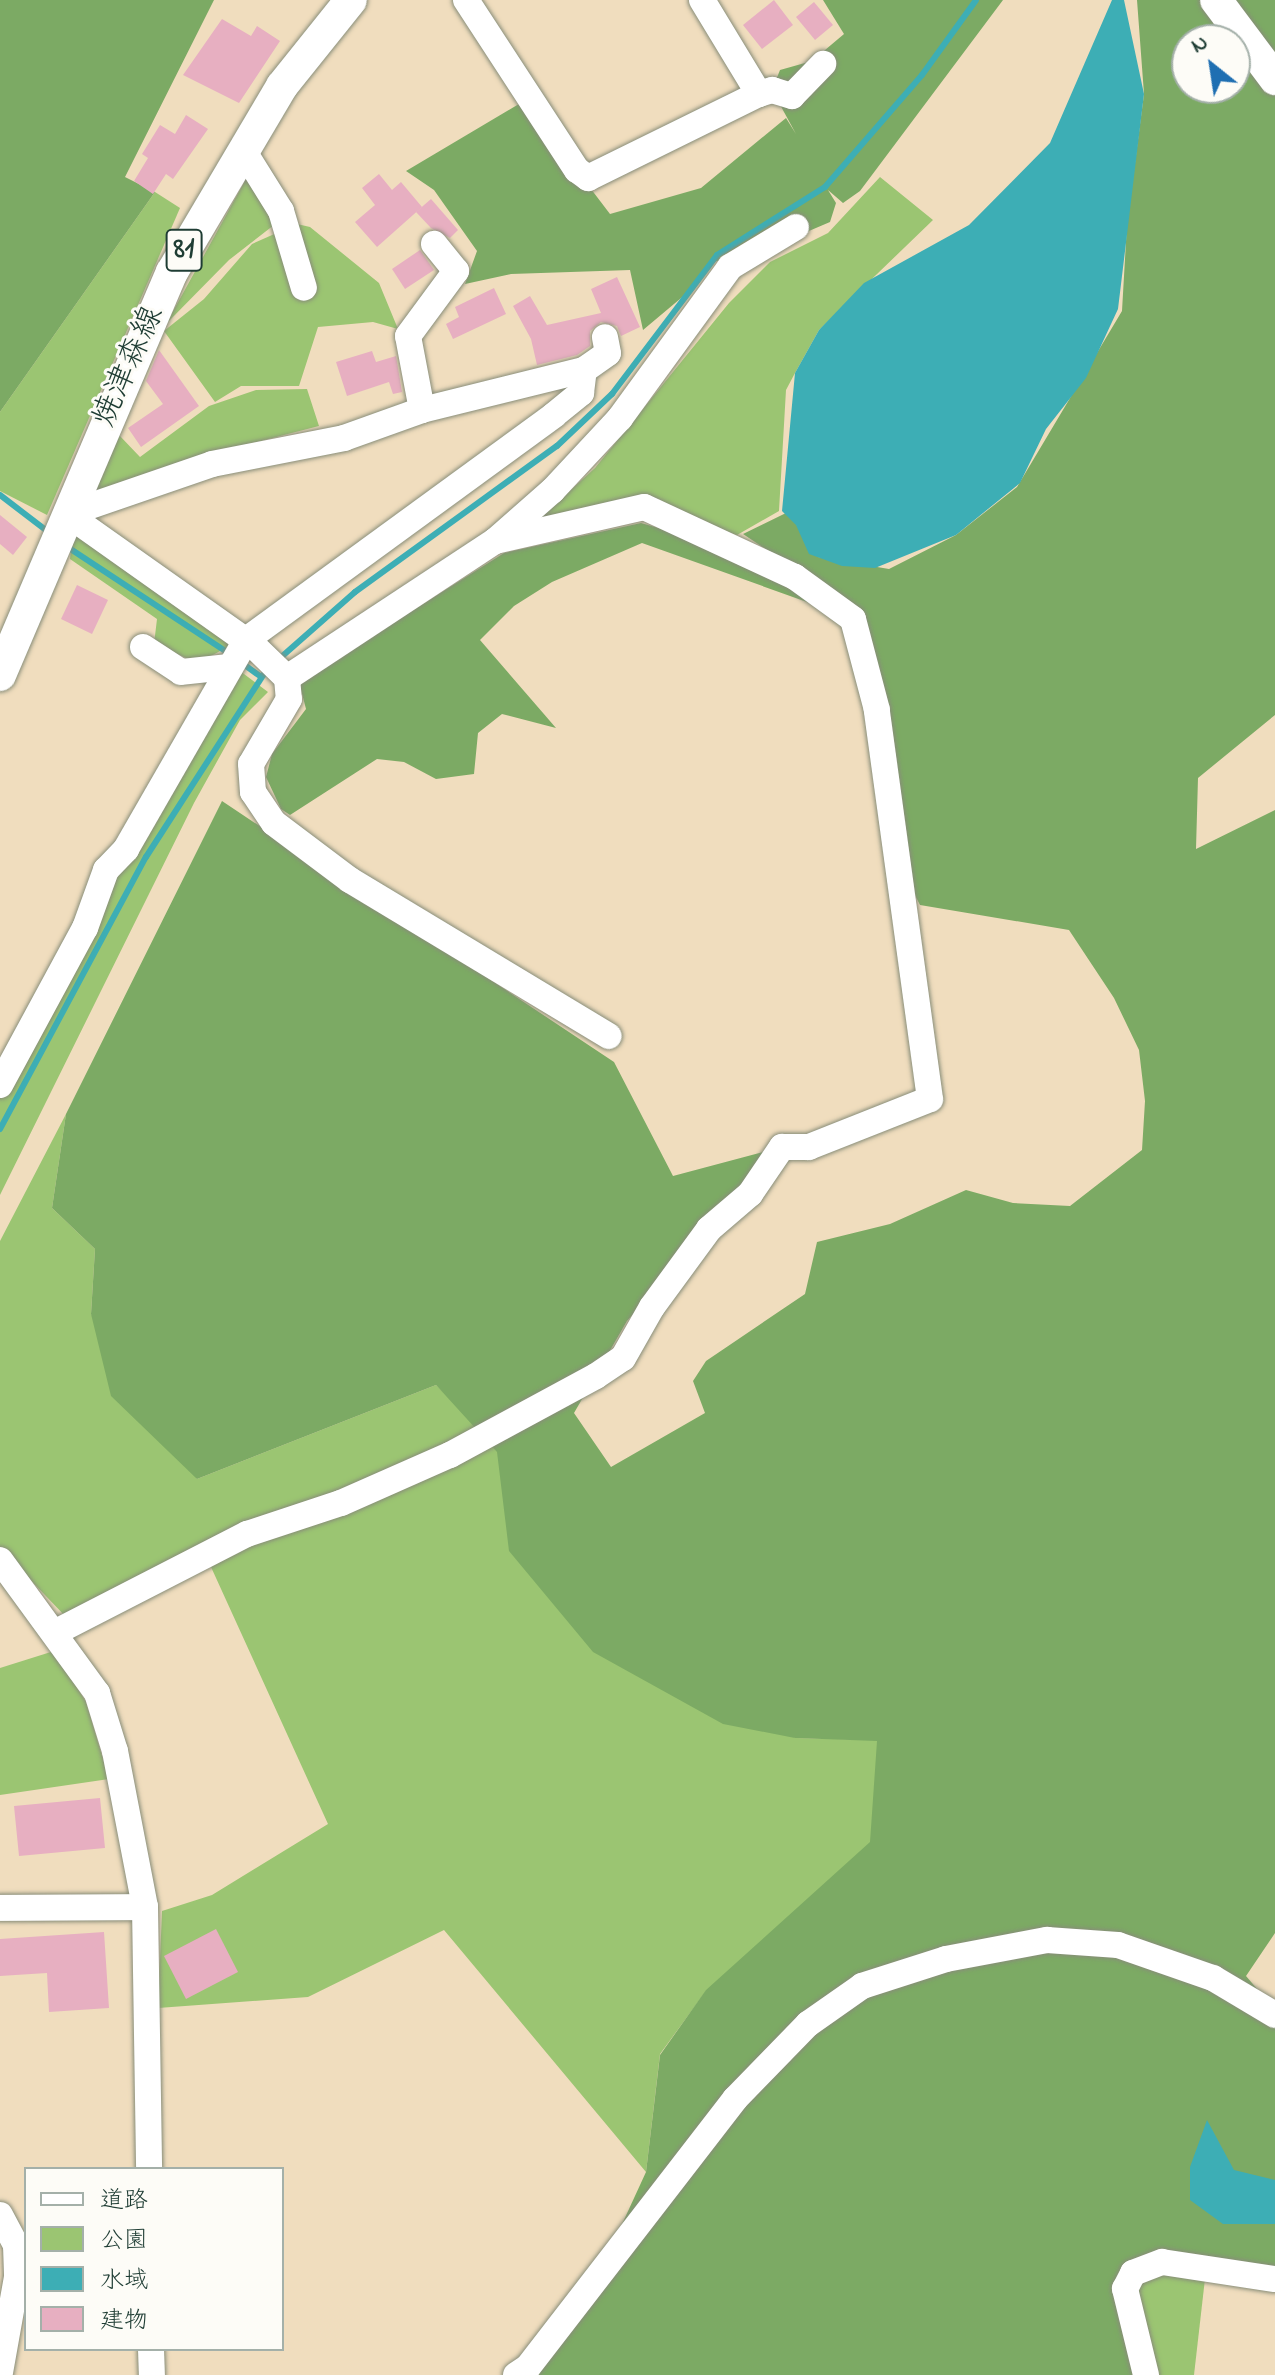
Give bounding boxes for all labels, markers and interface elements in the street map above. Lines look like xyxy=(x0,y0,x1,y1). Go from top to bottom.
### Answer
north arrow xyxy=(1171,24,1251,104)
text: N xyxy=(1186,27,1214,63)
road number: 81 xyxy=(164,224,204,276)
street label: 焼津森線 xyxy=(86,301,174,433)
legend xyxy=(24,2167,284,2351)
text: 道路 xyxy=(100,2184,148,2219)
text: 公園 xyxy=(100,2224,148,2259)
text: 水域 xyxy=(100,2264,148,2299)
text: 建物 xyxy=(100,2304,148,2339)

